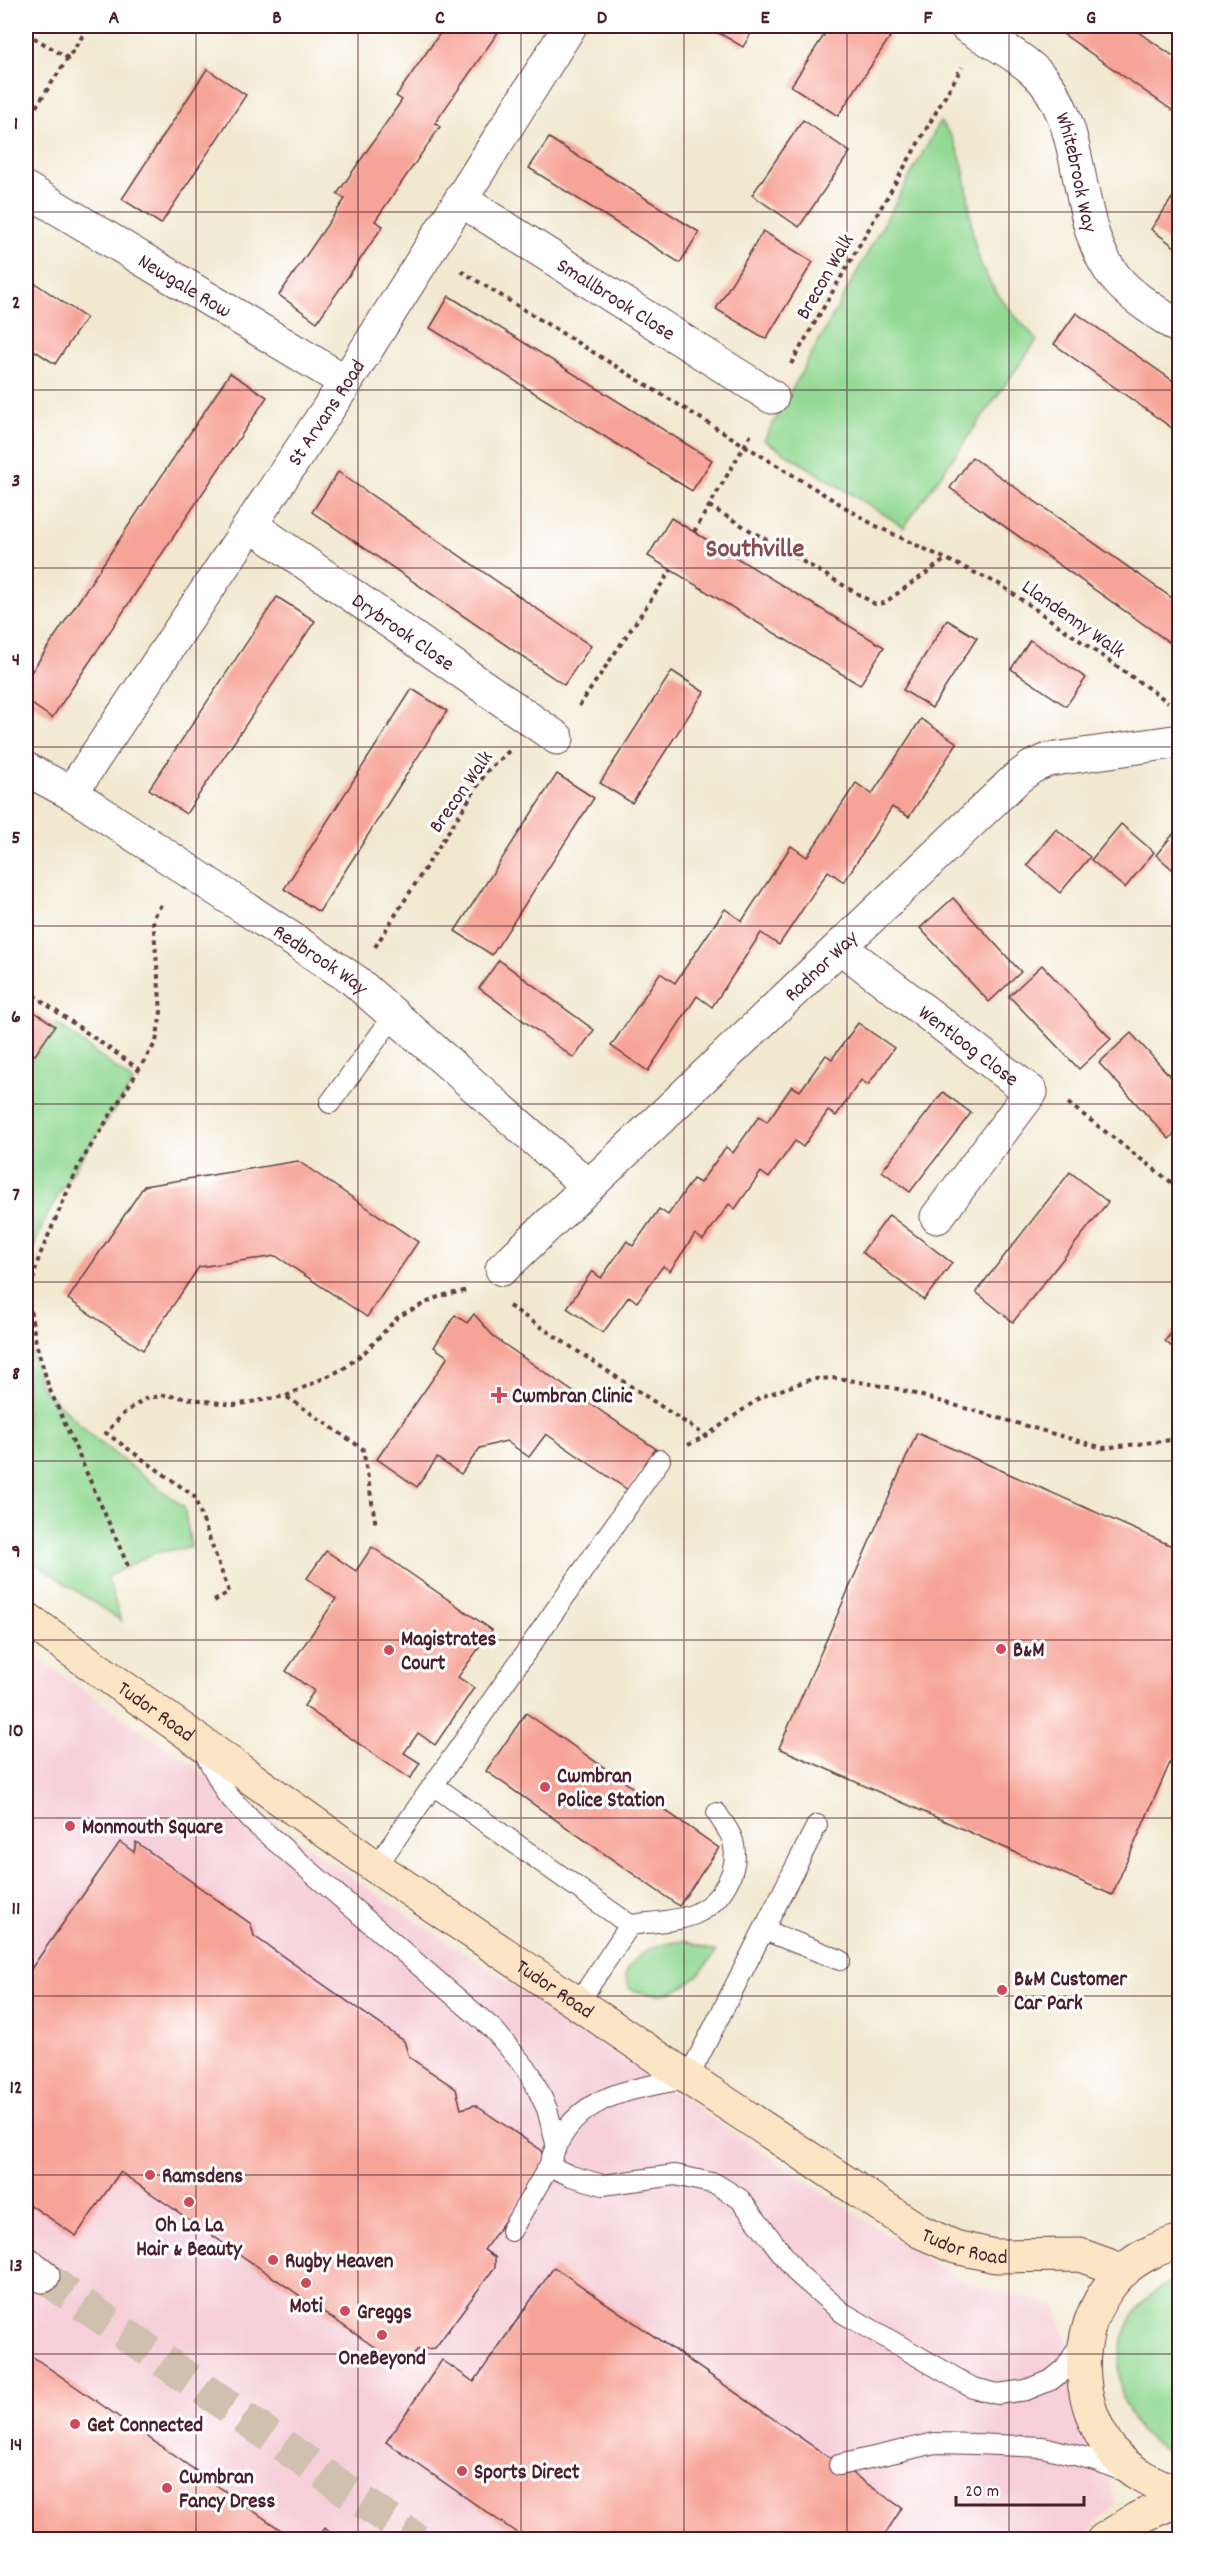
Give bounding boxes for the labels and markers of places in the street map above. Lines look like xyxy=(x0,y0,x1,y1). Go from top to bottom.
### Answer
place label: Cwmbran Clinic xyxy=(512,1383,633,1413)
marker: Cwmbran Clinic xyxy=(490,1386,508,1404)
place label: Magistrates Court xyxy=(401,1626,496,1680)
place label: B&M xyxy=(1013,1637,1045,1667)
marker: B&M xyxy=(994,1642,1008,1656)
marker: Magistrates Court xyxy=(382,1643,396,1657)
place label: Cwmbran Police Station xyxy=(557,1763,665,1817)
marker: Cwmbran Police Station xyxy=(538,1780,552,1794)
place label: Monmouth Square xyxy=(82,1814,223,1844)
marker: Monmouth Square xyxy=(63,1819,77,1833)
place label: B&M Customer Car Park xyxy=(1014,1966,1128,2020)
marker: B&M Customer Car Park xyxy=(995,1983,1009,1997)
place label: Ramsdens xyxy=(162,2163,243,2193)
marker: Ramsdens xyxy=(143,2168,157,2182)
marker: Oh La La Hair & Beauty xyxy=(182,2195,196,2209)
place label: Oh La La Hair & Beauty xyxy=(136,2212,243,2266)
place label: Rugby Heaven xyxy=(285,2248,394,2278)
marker: Rugby Heaven xyxy=(266,2253,280,2267)
marker: Moti xyxy=(299,2276,313,2290)
place label: Moti xyxy=(289,2293,323,2323)
place label: Greggs xyxy=(357,2299,412,2329)
marker: Greggs xyxy=(338,2304,352,2318)
marker: OneBeyond xyxy=(375,2328,389,2342)
place label: OneBeyond xyxy=(338,2345,426,2375)
place label: Get Connected xyxy=(87,2412,203,2442)
marker: Get Connected xyxy=(68,2417,82,2431)
place label: Sports Direct xyxy=(474,2459,580,2489)
place label: Cwmbran Fancy Dress xyxy=(179,2464,275,2518)
marker: Sports Direct xyxy=(455,2464,469,2478)
marker: Cwmbran Fancy Dress xyxy=(160,2481,174,2495)

